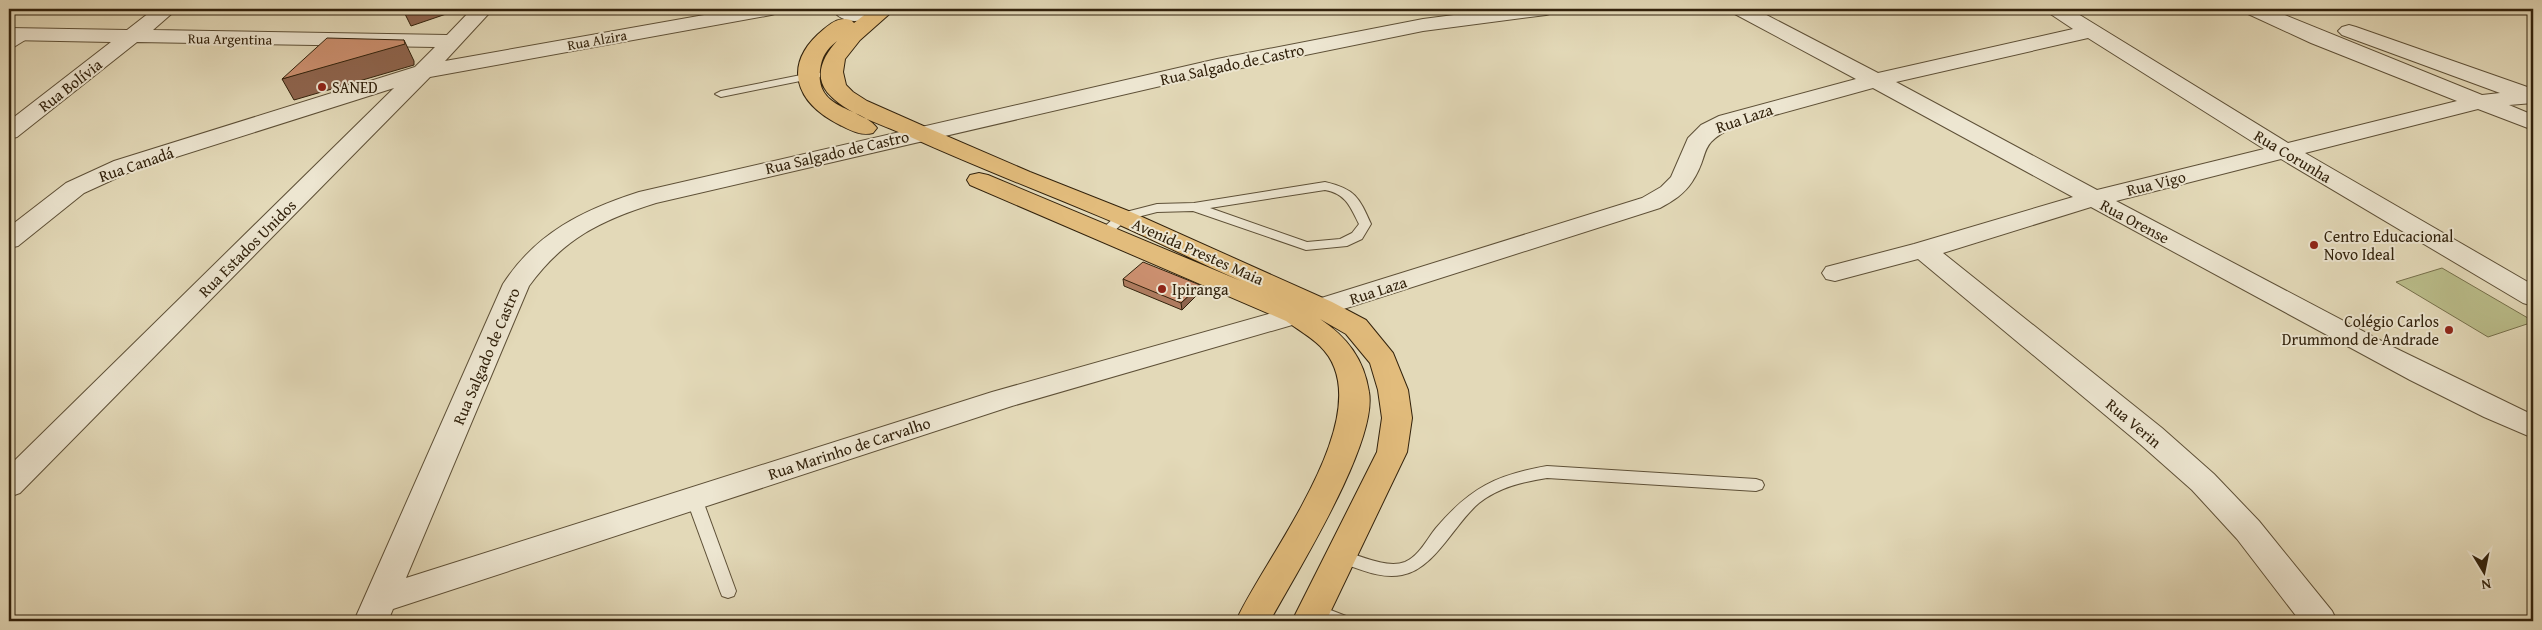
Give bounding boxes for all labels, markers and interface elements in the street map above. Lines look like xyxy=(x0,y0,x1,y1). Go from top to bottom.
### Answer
street label: Rua Alzira xyxy=(566,25,629,55)
street label: Rua Argentina xyxy=(188,28,273,50)
street label: Rua Salgado de Castro xyxy=(1158,37,1306,91)
street label: Rua Bolívia xyxy=(33,52,107,118)
place label: SANED xyxy=(332,75,378,99)
marker: SANED xyxy=(316,81,328,93)
street label: Rua Laza xyxy=(1712,97,1776,139)
street label: Rua Corunha xyxy=(2250,123,2337,189)
street label: Rua Salgado de Castro xyxy=(763,124,911,180)
street label: Rua Canadá xyxy=(95,140,177,188)
street label: Rua Vigo xyxy=(2124,164,2188,202)
street label: Rua Estados Unidos xyxy=(192,193,302,303)
street label: Rua Orense xyxy=(2096,193,2174,249)
street label: Avenida Prestes Maia xyxy=(1128,211,1268,291)
place label: Centro Educacional Novo Ideal xyxy=(2324,224,2454,266)
marker: Centro Educacional Novo Ideal xyxy=(2308,239,2320,251)
street label: Rua Laza xyxy=(1346,269,1410,311)
place label: Ipiranga xyxy=(1172,277,1229,301)
marker: Ipiranga xyxy=(1156,283,1168,295)
street label: Rua Salgado de Castro xyxy=(446,284,526,428)
place label: Colégio Carlos Drummond de Andrade xyxy=(2282,309,2439,351)
marker: Colégio Carlos Drummond de Andrade xyxy=(2443,324,2455,336)
street label: Rua Verin xyxy=(2101,393,2167,453)
street label: Rua Marinho de Carvalho xyxy=(765,410,933,486)
north arrow xyxy=(2460,548,2510,598)
text: N xyxy=(2479,574,2493,596)

